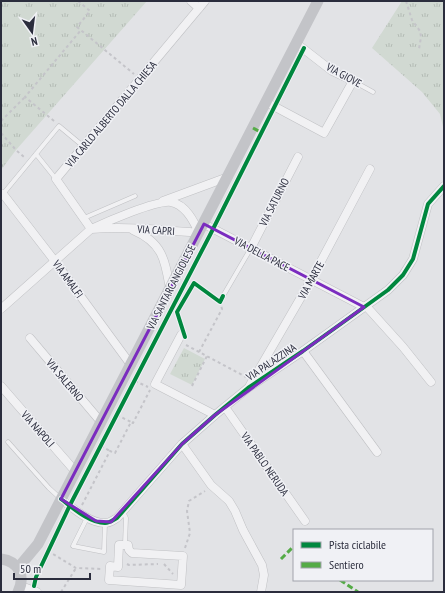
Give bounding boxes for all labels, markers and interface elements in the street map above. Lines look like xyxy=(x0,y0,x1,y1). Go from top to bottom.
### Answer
north arrow xyxy=(12,12,52,52)
text: N xyxy=(30,34,39,49)
street label: VIA CARLO ALBERTO DALLA CHIESA xyxy=(62,57,160,171)
street label: VIA GIOVE xyxy=(323,59,364,91)
street label: VIA SATURNO xyxy=(255,176,292,229)
street label: VIA CAPRI xyxy=(136,222,175,238)
street label: VIA DELLA PACE xyxy=(231,233,292,275)
street label: VIA SANTARCANGIOLESE xyxy=(143,242,199,333)
street label: VIA AMALFI xyxy=(49,256,86,301)
street label: VIA MARTE xyxy=(294,258,327,302)
street label: VIA PALAZZINA xyxy=(243,340,299,384)
street label: VIA SALERNO xyxy=(43,355,87,404)
street label: VIA NAPOLI xyxy=(18,407,58,450)
street label: VIA PABLO NERUDA xyxy=(237,429,292,499)
legend xyxy=(293,529,433,581)
text: Pista ciclabile xyxy=(329,537,386,552)
scale bar xyxy=(14,555,90,581)
text: Sentiero xyxy=(329,557,364,572)
text: 50 m xyxy=(20,561,41,576)

